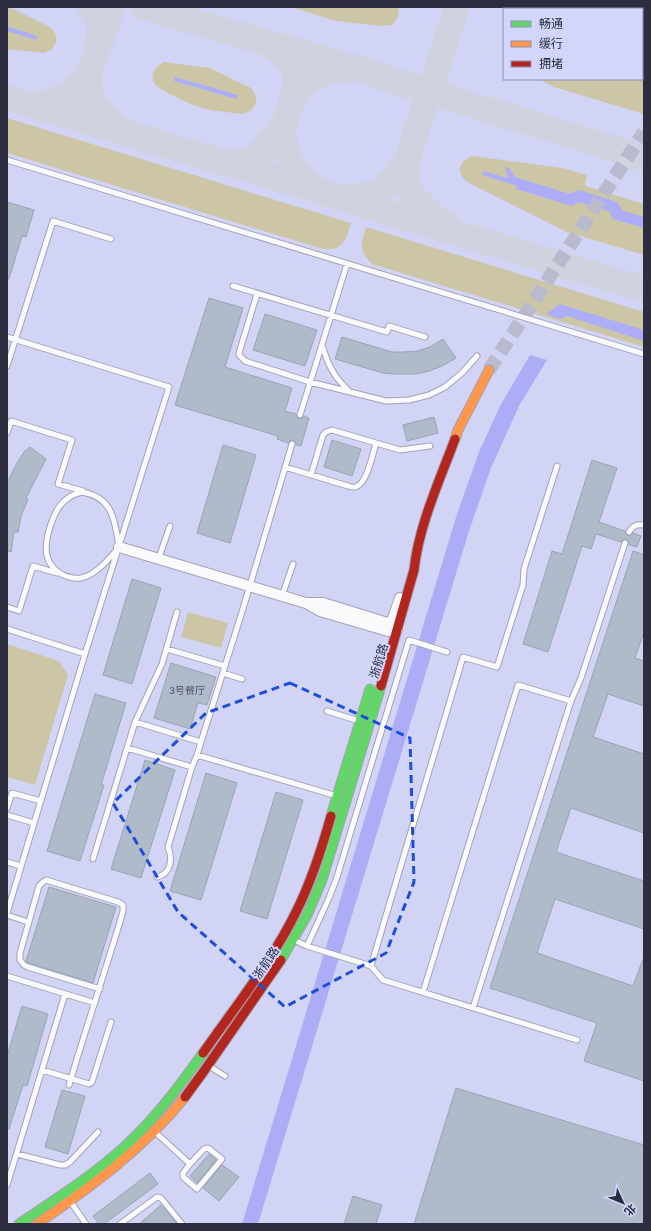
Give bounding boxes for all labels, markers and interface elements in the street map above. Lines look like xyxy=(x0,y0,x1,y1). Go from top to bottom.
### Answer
legend xyxy=(503,8,643,80)
text: 畅通 xyxy=(539,17,563,33)
text: 缓行 xyxy=(539,37,563,53)
text: 拥堵 xyxy=(539,57,563,73)
street label: 浙航路 xyxy=(367,642,393,681)
house number: 3号餐厅 xyxy=(169,685,205,698)
street label: 浙航路 xyxy=(250,944,284,983)
north arrow xyxy=(603,1183,643,1223)
text: 北 xyxy=(621,1200,638,1218)

